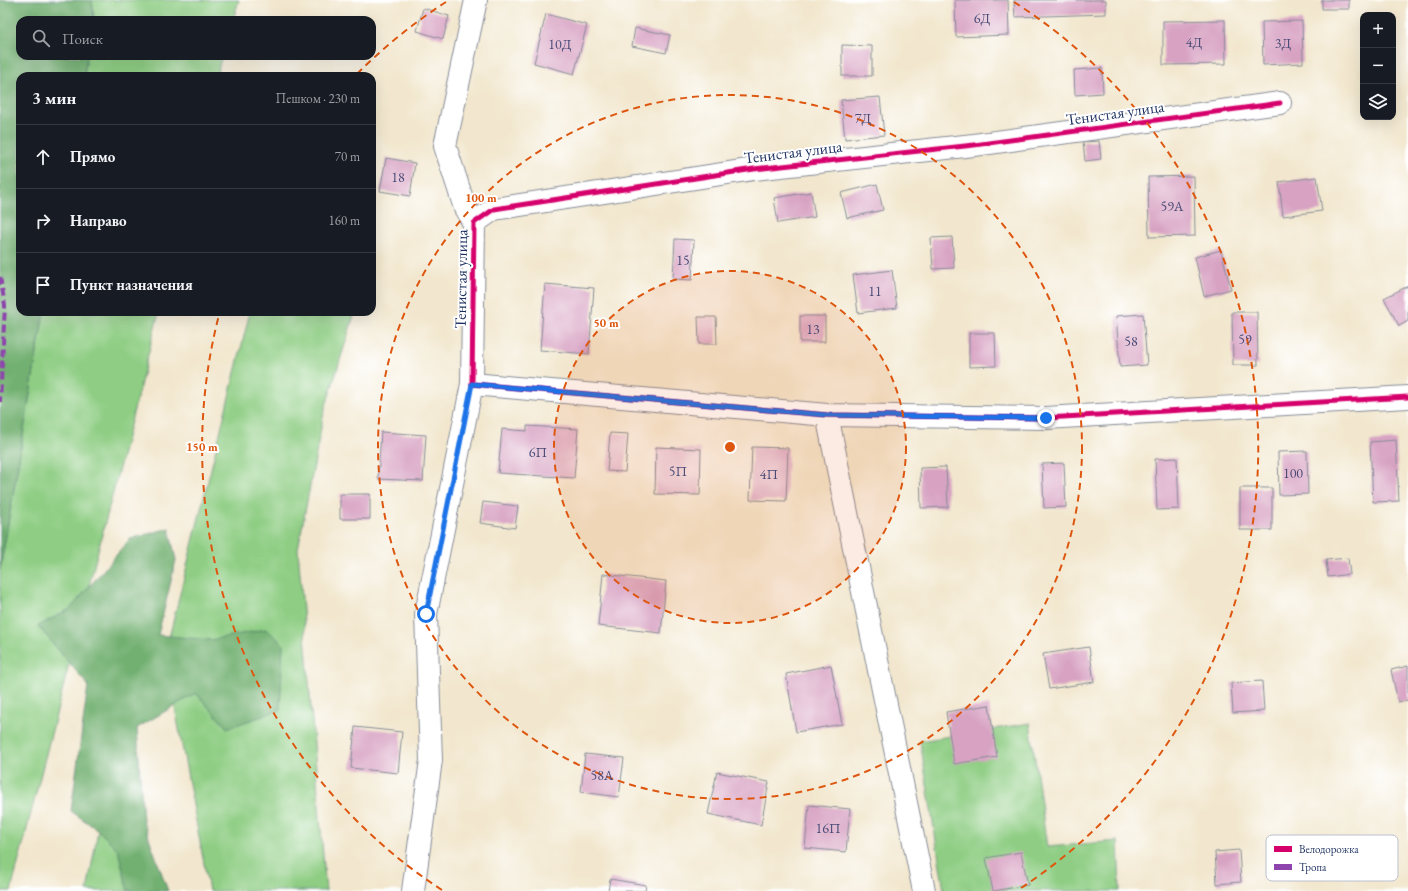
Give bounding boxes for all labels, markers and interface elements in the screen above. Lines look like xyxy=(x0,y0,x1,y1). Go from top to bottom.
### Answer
house number: 6Д xyxy=(974,9,990,27)
map controls xyxy=(1360,12,1396,120)
button: + xyxy=(1360,12,1396,48)
search box xyxy=(16,16,376,60)
icon: search xyxy=(30,27,52,49)
text: Поиск xyxy=(62,29,103,48)
house number: 4Д xyxy=(1186,33,1202,51)
house number: 3Д xyxy=(1275,34,1291,52)
house number: 10Д xyxy=(548,35,572,53)
button: − xyxy=(1360,48,1396,84)
button: layers xyxy=(1360,84,1396,120)
text: 3 мин xyxy=(32,87,76,109)
text: Пешком · 230 m xyxy=(276,90,360,107)
street label: Тенистая улица xyxy=(1064,96,1166,130)
house number: 7Д xyxy=(855,109,871,127)
street label: Тенистая улица xyxy=(742,135,844,168)
icon: ahead xyxy=(32,146,54,168)
text: Прямо xyxy=(70,147,115,166)
text: 70 m xyxy=(335,148,360,165)
house number: 18 xyxy=(391,168,405,186)
text: 100 m xyxy=(465,190,497,206)
house number: 59А xyxy=(1160,197,1184,215)
icon: right xyxy=(32,210,54,232)
text: Направо xyxy=(70,211,127,230)
text: 160 m xyxy=(329,212,360,229)
street label: Тенистая улица xyxy=(450,229,472,329)
house number: 15 xyxy=(676,251,690,269)
icon: arrive xyxy=(32,274,54,296)
text: Пункт назначения xyxy=(70,275,193,294)
house number: 11 xyxy=(868,282,882,300)
text: 50 m xyxy=(593,315,619,331)
house number: 13 xyxy=(806,320,820,338)
house number: 59 xyxy=(1238,330,1252,348)
house number: 58 xyxy=(1124,332,1138,350)
route end xyxy=(1037,409,1055,427)
text: 150 m xyxy=(186,439,218,455)
centre of rings xyxy=(723,440,737,454)
house number: 6П xyxy=(529,443,548,461)
house number: 5П xyxy=(669,462,688,480)
house number: 100 xyxy=(1283,464,1303,482)
house number: 4П xyxy=(760,465,779,483)
route start xyxy=(417,605,435,623)
house number: 58А xyxy=(590,766,614,784)
house number: 16П xyxy=(815,819,841,837)
legend xyxy=(1266,835,1398,881)
text: Велодорожка xyxy=(1299,842,1359,856)
text: Тропа xyxy=(1299,860,1327,874)

